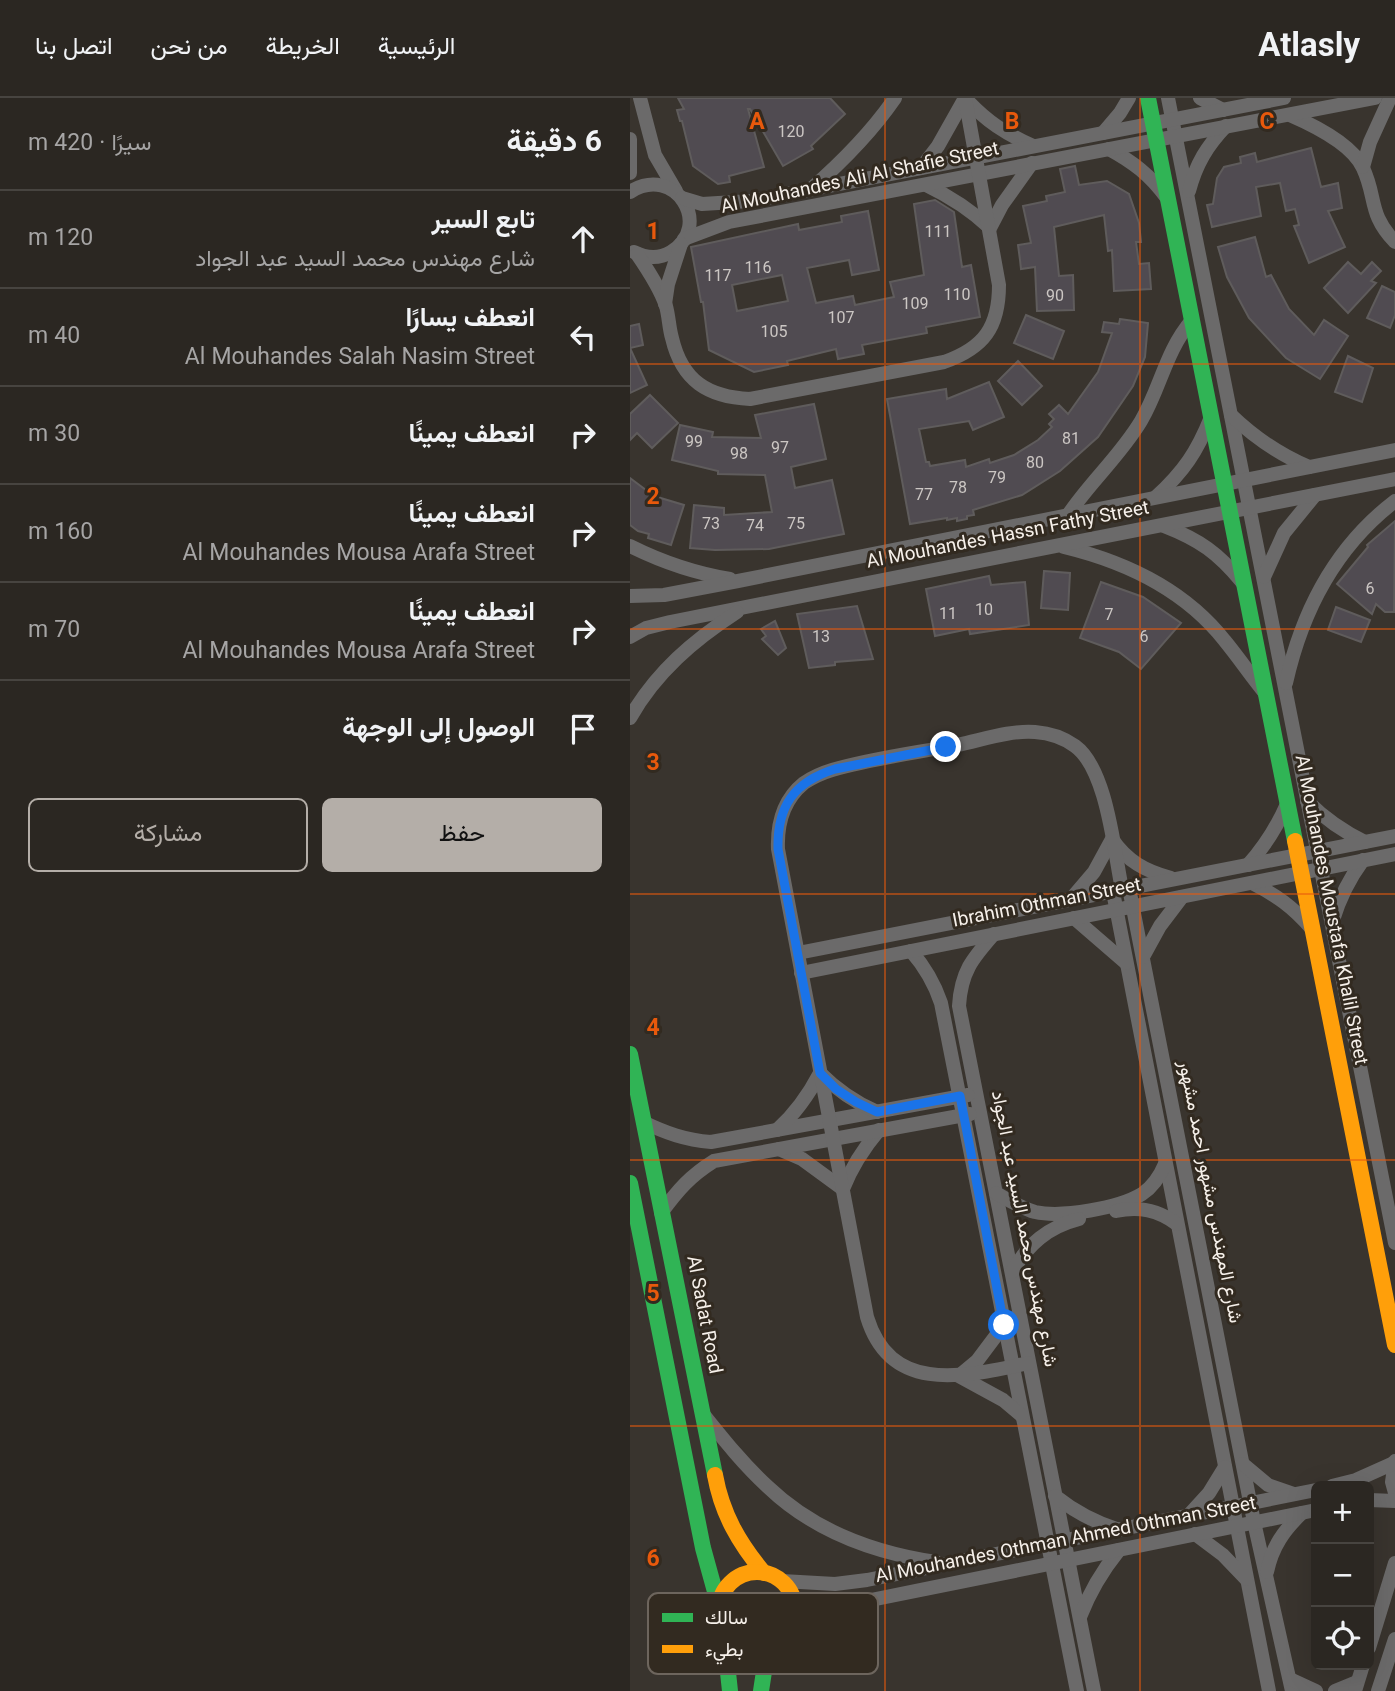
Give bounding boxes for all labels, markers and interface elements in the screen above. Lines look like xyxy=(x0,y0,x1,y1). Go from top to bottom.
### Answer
text: Atlasly xyxy=(1258,22,1360,74)
text: اتصل بنا xyxy=(35,29,113,67)
text: من نحن xyxy=(151,29,228,67)
text: الخريطة xyxy=(266,29,340,67)
text: الرئيسية xyxy=(378,29,455,67)
text: A xyxy=(749,105,765,141)
text: B xyxy=(1005,105,1019,141)
text: C xyxy=(1259,105,1275,141)
text: 6 دقيقة xyxy=(506,120,602,167)
house number: 120 xyxy=(778,121,804,146)
text: سيرًا · 420 m xyxy=(28,126,151,162)
street label: Al Mouhandes Ali Al Shafie Street xyxy=(718,135,1002,223)
text: تابع السير xyxy=(431,201,535,242)
text: 1 xyxy=(646,215,660,251)
icon: ahead xyxy=(564,220,602,258)
text: 120 m xyxy=(28,221,93,257)
house number: 111 xyxy=(925,221,951,246)
text: شارع مهندس محمد السيد عبد الجواد xyxy=(195,242,535,278)
house number: 116 xyxy=(745,257,771,282)
house number: 117 xyxy=(705,265,731,290)
house number: 110 xyxy=(944,284,970,309)
house number: 90 xyxy=(1046,285,1064,310)
house number: 109 xyxy=(902,293,928,318)
text: انعطف يسارًا xyxy=(405,299,535,340)
house number: 107 xyxy=(828,307,854,332)
icon: left xyxy=(564,318,602,356)
text: 40 m xyxy=(28,319,80,355)
house number: 105 xyxy=(761,321,787,346)
text: Al Mouhandes Salah Nasim Street xyxy=(185,340,535,376)
text: انعطف يمينًا xyxy=(409,415,535,456)
icon: right xyxy=(564,416,602,454)
text: 30 m xyxy=(28,417,80,453)
house number: 81 xyxy=(1062,428,1080,453)
house number: 99 xyxy=(685,431,703,456)
house number: 97 xyxy=(771,437,789,462)
house number: 98 xyxy=(730,443,748,468)
house number: 80 xyxy=(1026,452,1044,477)
house number: 79 xyxy=(988,467,1006,492)
house number: 78 xyxy=(949,477,967,502)
text: 2 xyxy=(646,480,660,516)
house number: 77 xyxy=(915,484,933,509)
street label: Al Mouhandes Hassn Fathy Street xyxy=(864,494,1152,578)
text: انعطف يمينًا xyxy=(409,495,535,536)
house number: 73 xyxy=(702,513,720,538)
house number: 75 xyxy=(787,513,805,538)
icon: right xyxy=(564,514,602,552)
text: 160 m xyxy=(28,515,93,551)
house number: 74 xyxy=(746,515,764,540)
text: Al Mouhandes Mousa Arafa Street xyxy=(183,536,535,572)
house number: 6 xyxy=(1366,578,1375,603)
text: انعطف يمينًا xyxy=(409,593,535,634)
house number: 10 xyxy=(975,599,993,624)
house number: 11 xyxy=(939,603,957,628)
house number: 7 xyxy=(1105,604,1114,629)
icon: right xyxy=(564,612,602,650)
text: 70 m xyxy=(28,613,80,649)
house number: 13 xyxy=(812,626,830,651)
house number: 6 xyxy=(1140,626,1149,651)
text: Al Mouhandes Mousa Arafa Street xyxy=(183,634,535,670)
text: الوصول إلى الوجهة xyxy=(342,709,535,750)
icon: arrive xyxy=(564,710,602,748)
route end xyxy=(930,731,961,762)
text: 3 xyxy=(646,746,660,782)
street label: Al Mouhandes Moustafa Khalil Street xyxy=(1286,753,1374,1067)
button: مشاركة xyxy=(28,798,308,872)
button: حفظ xyxy=(322,798,602,872)
street label: Ibrahim Othman Street xyxy=(950,871,1144,937)
text: 4 xyxy=(646,1011,660,1047)
street label: شارع المهندس مشهور احمد مشهور xyxy=(1169,1057,1249,1326)
street label: شارع مهندس محمد السيد عبد الجواد xyxy=(982,1088,1064,1370)
street label: Al Sadat Road xyxy=(677,1253,729,1377)
text: 5 xyxy=(646,1277,660,1313)
route start xyxy=(988,1309,1019,1340)
map controls xyxy=(1311,1481,1374,1670)
button: + xyxy=(1311,1481,1374,1544)
street label: Al Mouhandes Othman Ahmed Othman Street xyxy=(873,1490,1259,1592)
text: 6 xyxy=(646,1542,660,1578)
button: − xyxy=(1311,1544,1374,1607)
legend xyxy=(648,1593,878,1674)
text: سالك xyxy=(705,1605,748,1634)
button: locate xyxy=(1311,1607,1374,1670)
text: بطيء xyxy=(705,1637,743,1666)

